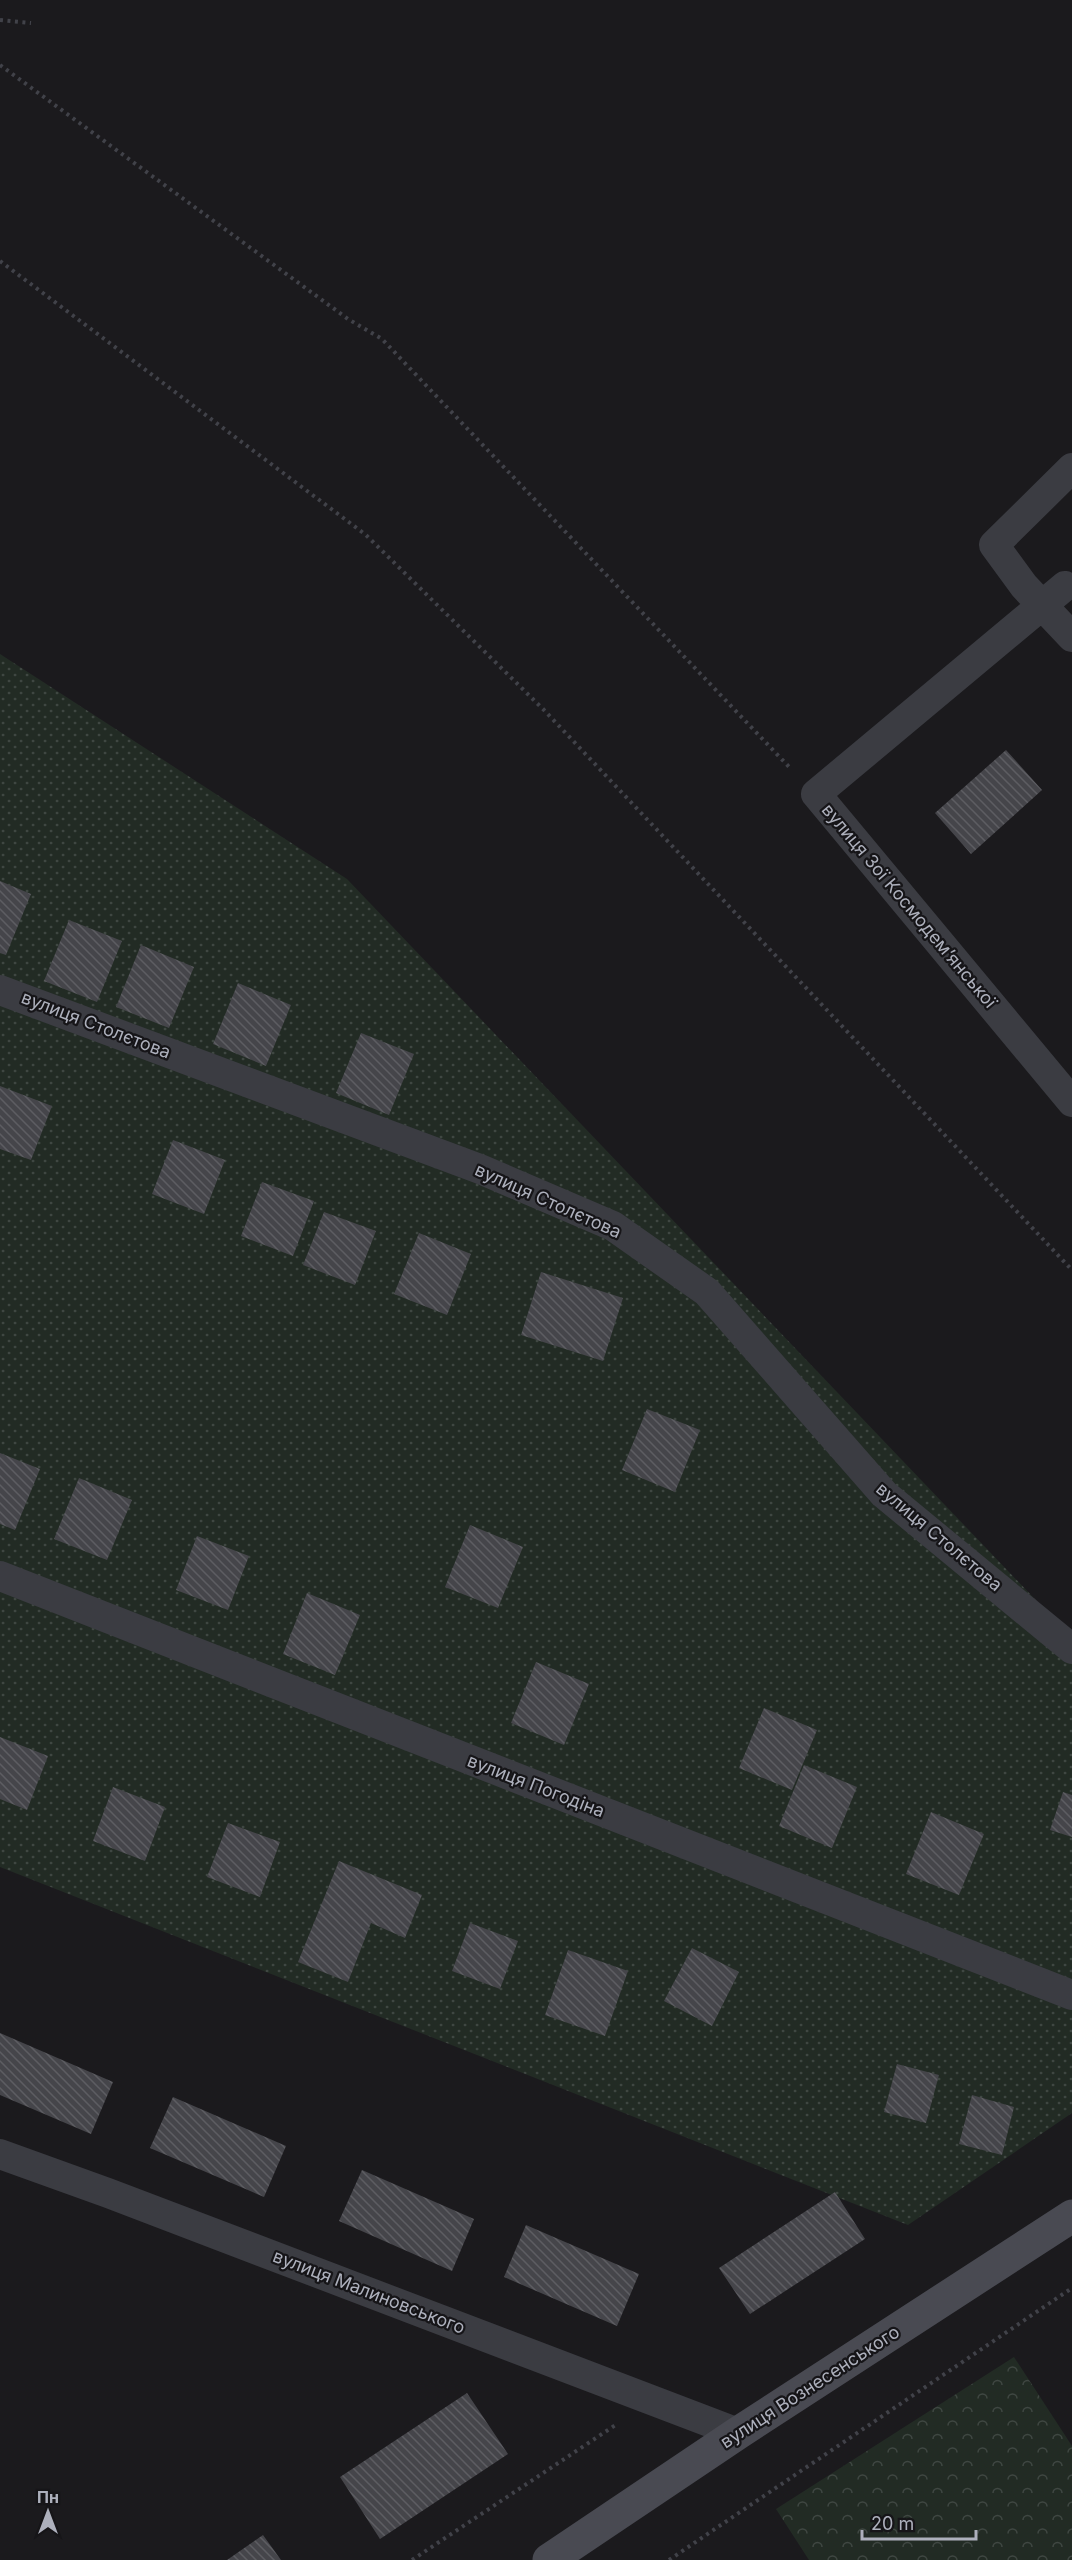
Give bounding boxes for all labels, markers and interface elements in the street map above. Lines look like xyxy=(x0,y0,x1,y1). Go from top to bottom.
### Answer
street label: вулиця Зої Космодем’янської xyxy=(818,799,1002,1013)
street label: вулиця Столєтова xyxy=(19,986,174,1063)
street label: вулиця Столєтова xyxy=(472,1159,625,1242)
street label: вулиця Столєтова xyxy=(872,1478,1007,1595)
street label: вулиця Погодіна xyxy=(465,1750,608,1821)
street label: вулиця Малиновського xyxy=(270,2245,468,2338)
street label: вулиця Вознесенського xyxy=(716,2321,903,2452)
north arrow xyxy=(18,2482,78,2542)
text: Пн xyxy=(37,2487,59,2507)
scale bar xyxy=(862,2503,976,2541)
text: 20 m xyxy=(871,2513,914,2534)

